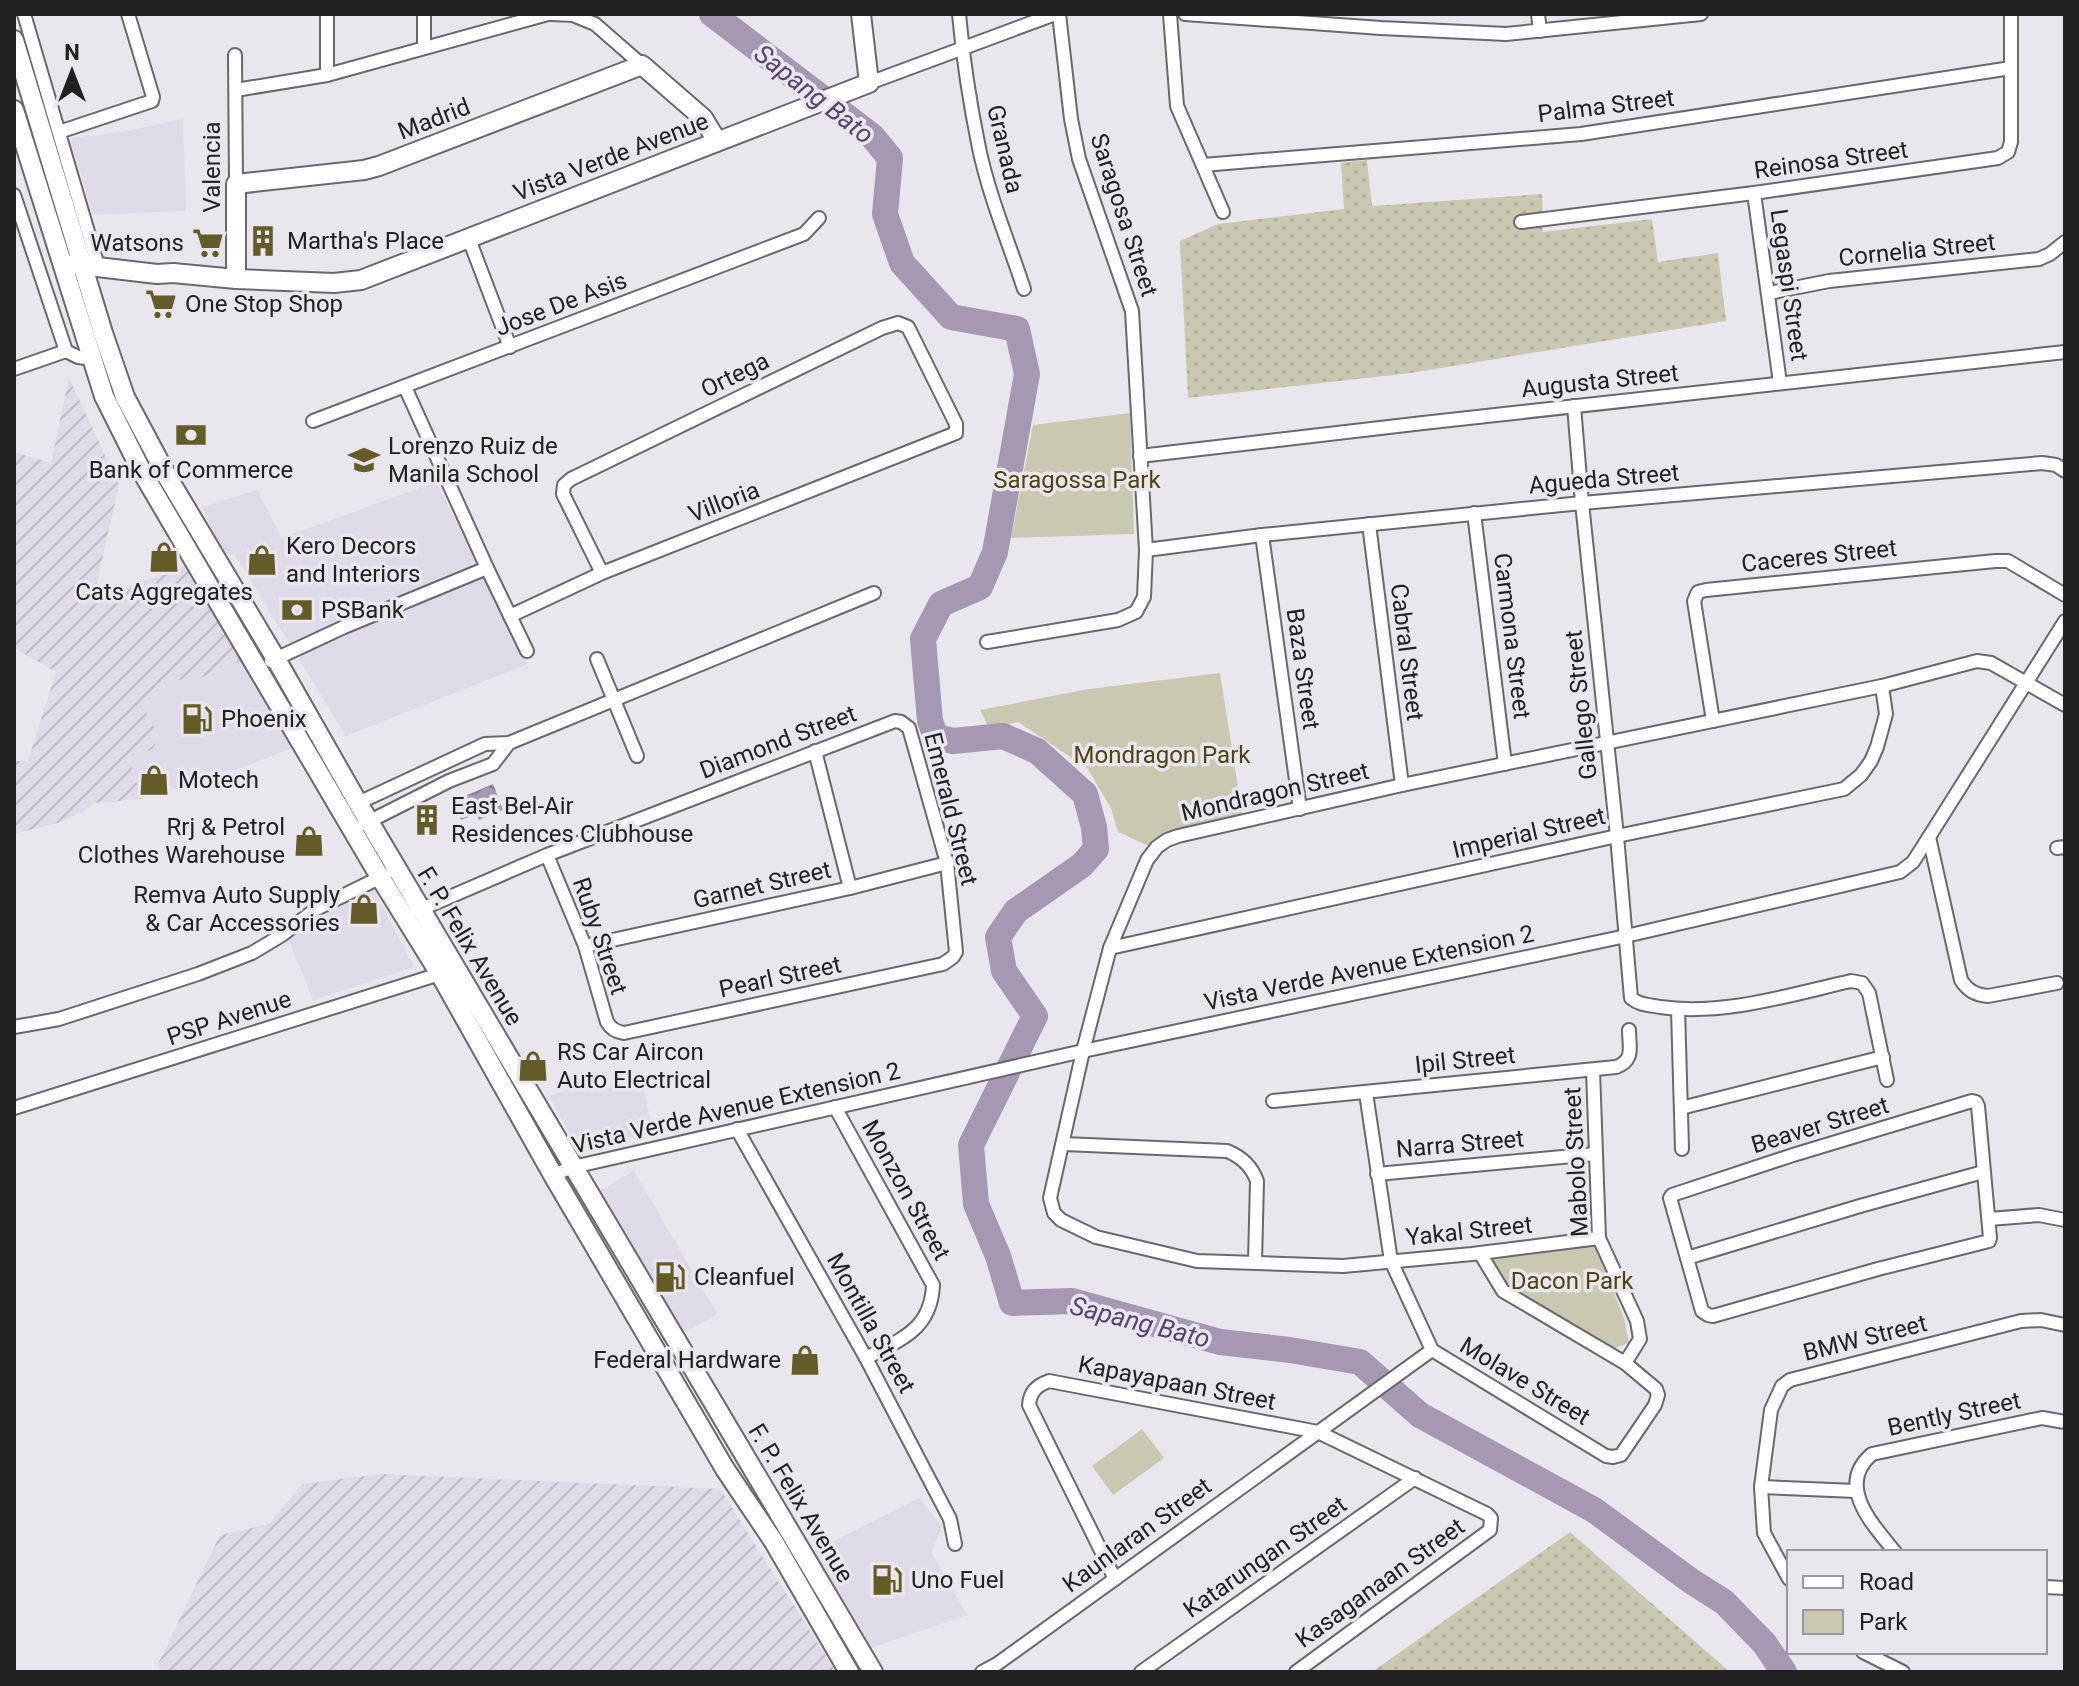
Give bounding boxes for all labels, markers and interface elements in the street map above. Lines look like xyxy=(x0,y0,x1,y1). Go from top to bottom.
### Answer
north arrow xyxy=(32,32,112,112)
water label: Sapang Bato xyxy=(748,38,880,150)
text: N xyxy=(64,40,80,65)
street label: Palma Street xyxy=(1536,84,1676,128)
street label: Madrid xyxy=(394,92,474,146)
street label: Granada xyxy=(981,102,1029,196)
street label: Vista Verde Avenue xyxy=(510,107,712,207)
street label: Valencia xyxy=(198,121,226,213)
street label: Saragosa Street xyxy=(1084,130,1164,300)
street label: Reinosa Street xyxy=(1752,135,1910,185)
street label: Legaspi Street xyxy=(1764,207,1814,363)
building icon: Martha's Place xyxy=(246,224,280,258)
supermarket icon: Watsons xyxy=(191,226,225,260)
place label: Martha's Place xyxy=(287,227,444,255)
street label: Cornelia Street xyxy=(1837,228,1997,272)
place label: Watsons xyxy=(90,229,184,257)
street label: Jose De Asis xyxy=(491,266,631,342)
supermarket icon: One Stop Shop xyxy=(144,287,178,321)
place label: One Stop Shop xyxy=(185,290,343,318)
street label: Ortega xyxy=(696,347,774,403)
street label: Augusta Street xyxy=(1520,359,1680,403)
bank icon: Bank of Commerce xyxy=(174,418,208,452)
place label: Lorenzo Ruiz de Manila School xyxy=(388,432,558,488)
school or university icon: Lorenzo Ruiz de Manila School xyxy=(347,443,381,477)
place label: Bank of Commerce xyxy=(89,456,293,484)
street label: Agueda Street xyxy=(1528,458,1681,500)
park label: Saragossa Park xyxy=(993,466,1161,494)
street label: Villoria xyxy=(685,476,763,528)
place label: Kero Decors and Interiors xyxy=(286,532,420,588)
street label: Caceres Street xyxy=(1740,534,1898,578)
shop icon: Cats Aggregates xyxy=(147,540,181,574)
shop icon: Kero Decors and Interiors xyxy=(245,543,279,577)
street label: Carmona Street xyxy=(1488,551,1536,721)
place label: Cats Aggregates xyxy=(75,578,253,606)
street label: Cabral Street xyxy=(1385,582,1429,722)
bank icon: PSBank xyxy=(280,593,314,627)
place label: PSBank xyxy=(321,596,405,624)
street label: Baza Street xyxy=(1281,607,1325,732)
street label: Gallego Street xyxy=(1559,629,1603,781)
street label: Diamond Street xyxy=(696,699,860,785)
fuel station icon: Phoenix xyxy=(180,702,214,736)
place label: Phoenix xyxy=(221,705,307,733)
street label: Emerald Street xyxy=(918,730,984,889)
park label: Mondragon Park xyxy=(1074,741,1251,769)
street label: Mondragon Street xyxy=(1178,757,1372,827)
shop icon: Motech xyxy=(137,763,171,797)
place label: Motech xyxy=(178,766,259,794)
place label: East Bel-Air Residences Clubhouse xyxy=(451,792,693,848)
street label: Imperial Street xyxy=(1450,802,1608,864)
building icon: East Bel-Air Residences Clubhouse xyxy=(410,803,444,837)
place label: Rrj & Petrol Clothes Warehouse xyxy=(78,813,285,869)
shop icon: Rrj & Petrol Clothes Warehouse xyxy=(292,824,326,858)
street label: Garnet Street xyxy=(690,856,834,914)
street label: F. P. Felix Avenue xyxy=(412,862,528,1030)
street label: Ruby Street xyxy=(567,874,633,998)
place label: Remva Auto Supply & Car Accessories xyxy=(133,881,341,937)
shop icon: Remva Auto Supply & Car Accessories xyxy=(347,892,381,926)
street label: Vista Verde Avenue Extension 2 xyxy=(1202,919,1536,1017)
street label: Pearl Street xyxy=(716,950,844,1004)
street label: PSP Avenue xyxy=(163,985,295,1051)
place label: RS Car Aircon Auto Electrical xyxy=(557,1038,711,1094)
street label: Ipil Street xyxy=(1413,1041,1517,1079)
shop icon: RS Car Aircon Auto Electrical xyxy=(516,1049,550,1083)
street label: Vista Verde Avenue Extension 2 xyxy=(569,1057,903,1159)
street label: Mabolo Street xyxy=(1558,1086,1594,1238)
street label: Beaver Street xyxy=(1748,1091,1892,1159)
street label: Monzon Street xyxy=(856,1115,956,1265)
street label: Narra Street xyxy=(1395,1124,1525,1164)
street label: Yakal Street xyxy=(1404,1210,1534,1252)
street label: Montilla Street xyxy=(821,1248,921,1398)
fuel station icon: Cleanfuel xyxy=(653,1260,687,1294)
place label: Cleanfuel xyxy=(694,1263,795,1291)
park label: Dacon Park xyxy=(1511,1267,1634,1295)
water label: Sapang Bato xyxy=(1067,1290,1213,1354)
street label: BMW Street xyxy=(1800,1309,1930,1367)
street label: Molave Street xyxy=(1455,1331,1595,1431)
shop icon: Federal Hardware xyxy=(788,1343,822,1377)
place label: Federal Hardware xyxy=(593,1346,781,1374)
street label: Kapayapaan Street xyxy=(1076,1350,1278,1416)
street label: Bently Street xyxy=(1885,1386,2023,1442)
street label: F. P. Felix Avenue xyxy=(743,1419,859,1587)
street label: Kaunlaran Street xyxy=(1057,1472,1217,1598)
street label: Katarungan Street xyxy=(1178,1490,1352,1624)
street label: Kasaganaan Street xyxy=(1290,1512,1470,1654)
legend xyxy=(1787,1550,2047,1654)
fuel station icon: Uno Fuel xyxy=(870,1563,904,1597)
place label: Uno Fuel xyxy=(911,1566,1004,1594)
text: Road xyxy=(1859,1568,1914,1596)
text: Park xyxy=(1859,1608,1908,1636)

